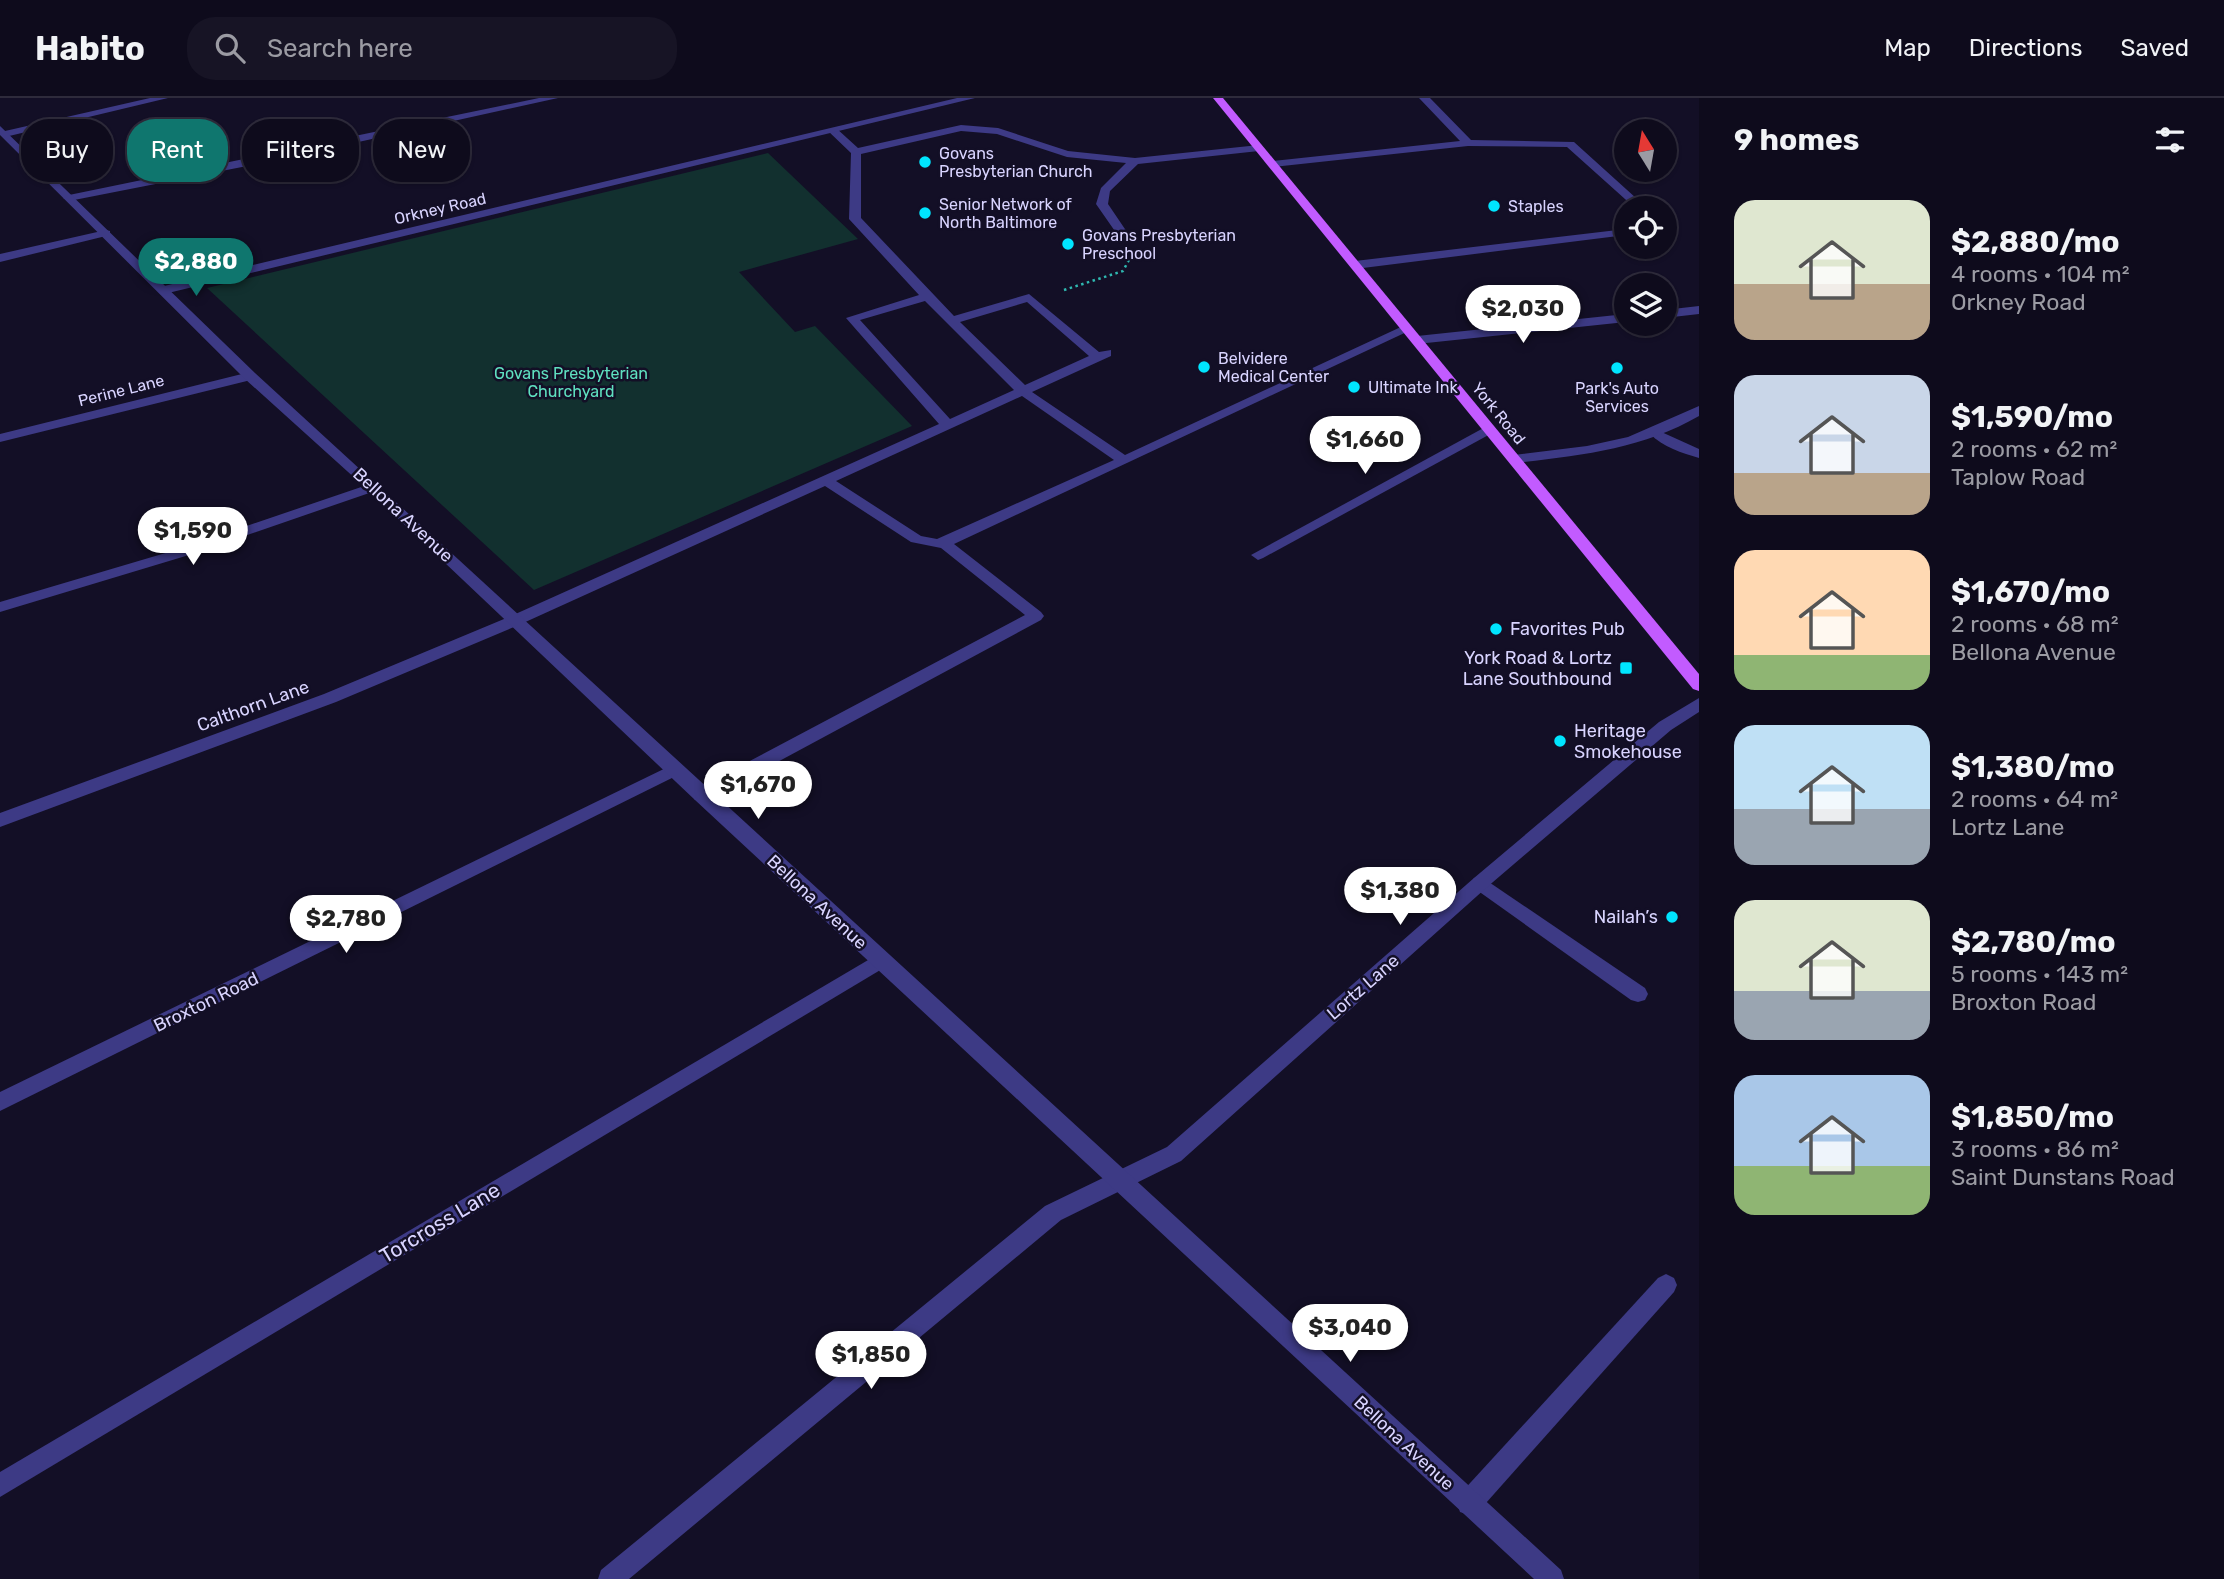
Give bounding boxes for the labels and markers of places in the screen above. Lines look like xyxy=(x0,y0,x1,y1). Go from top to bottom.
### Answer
place label: Govans Presbyterian Church xyxy=(939,144,1093,181)
marker: Govans Presbyterian Church xyxy=(917,154,933,170)
place label: Senior Network of North Baltimore xyxy=(939,195,1073,232)
place label: Staples xyxy=(1508,197,1564,216)
marker: Staples xyxy=(1486,198,1502,214)
marker: Senior Network of North Baltimore xyxy=(917,205,933,221)
place label: Govans Presbyterian Preschool xyxy=(1082,226,1236,263)
marker: Govans Presbyterian Preschool xyxy=(1060,236,1076,252)
pin: $2,880 xyxy=(139,238,253,298)
pin: $2,030 xyxy=(1466,286,1580,345)
place label: Belvidere Medical Center xyxy=(1218,349,1329,386)
marker: Belvidere Medical Center xyxy=(1196,359,1212,375)
marker: Park's Auto Services xyxy=(1609,360,1625,376)
place label: Ultimate Ink xyxy=(1368,378,1458,397)
marker: Ultimate Ink xyxy=(1346,379,1362,395)
place label: Park's Auto Services xyxy=(1575,379,1659,416)
pin: $1,660 xyxy=(1308,416,1422,476)
pin: $1,590 xyxy=(136,508,250,567)
place label: Favorites Pub xyxy=(1510,618,1625,640)
marker: Favorites Pub xyxy=(1488,621,1504,637)
place label: York Road & Lortz Lane Southbound xyxy=(1463,647,1612,690)
marker: York Road & Lortz Lane Southbound xyxy=(1618,660,1634,676)
place label: Heritage Smokehouse xyxy=(1574,720,1682,763)
marker: Heritage Smokehouse xyxy=(1552,733,1568,749)
pin: $1,670 xyxy=(701,762,815,821)
pin: $1,380 xyxy=(1343,868,1457,927)
pin: $2,780 xyxy=(289,896,403,955)
place label: Nailah’s xyxy=(1594,906,1658,928)
marker: Nailah’s xyxy=(1664,909,1680,925)
pin: $3,040 xyxy=(1293,1304,1407,1364)
pin: $1,850 xyxy=(814,1332,928,1391)

